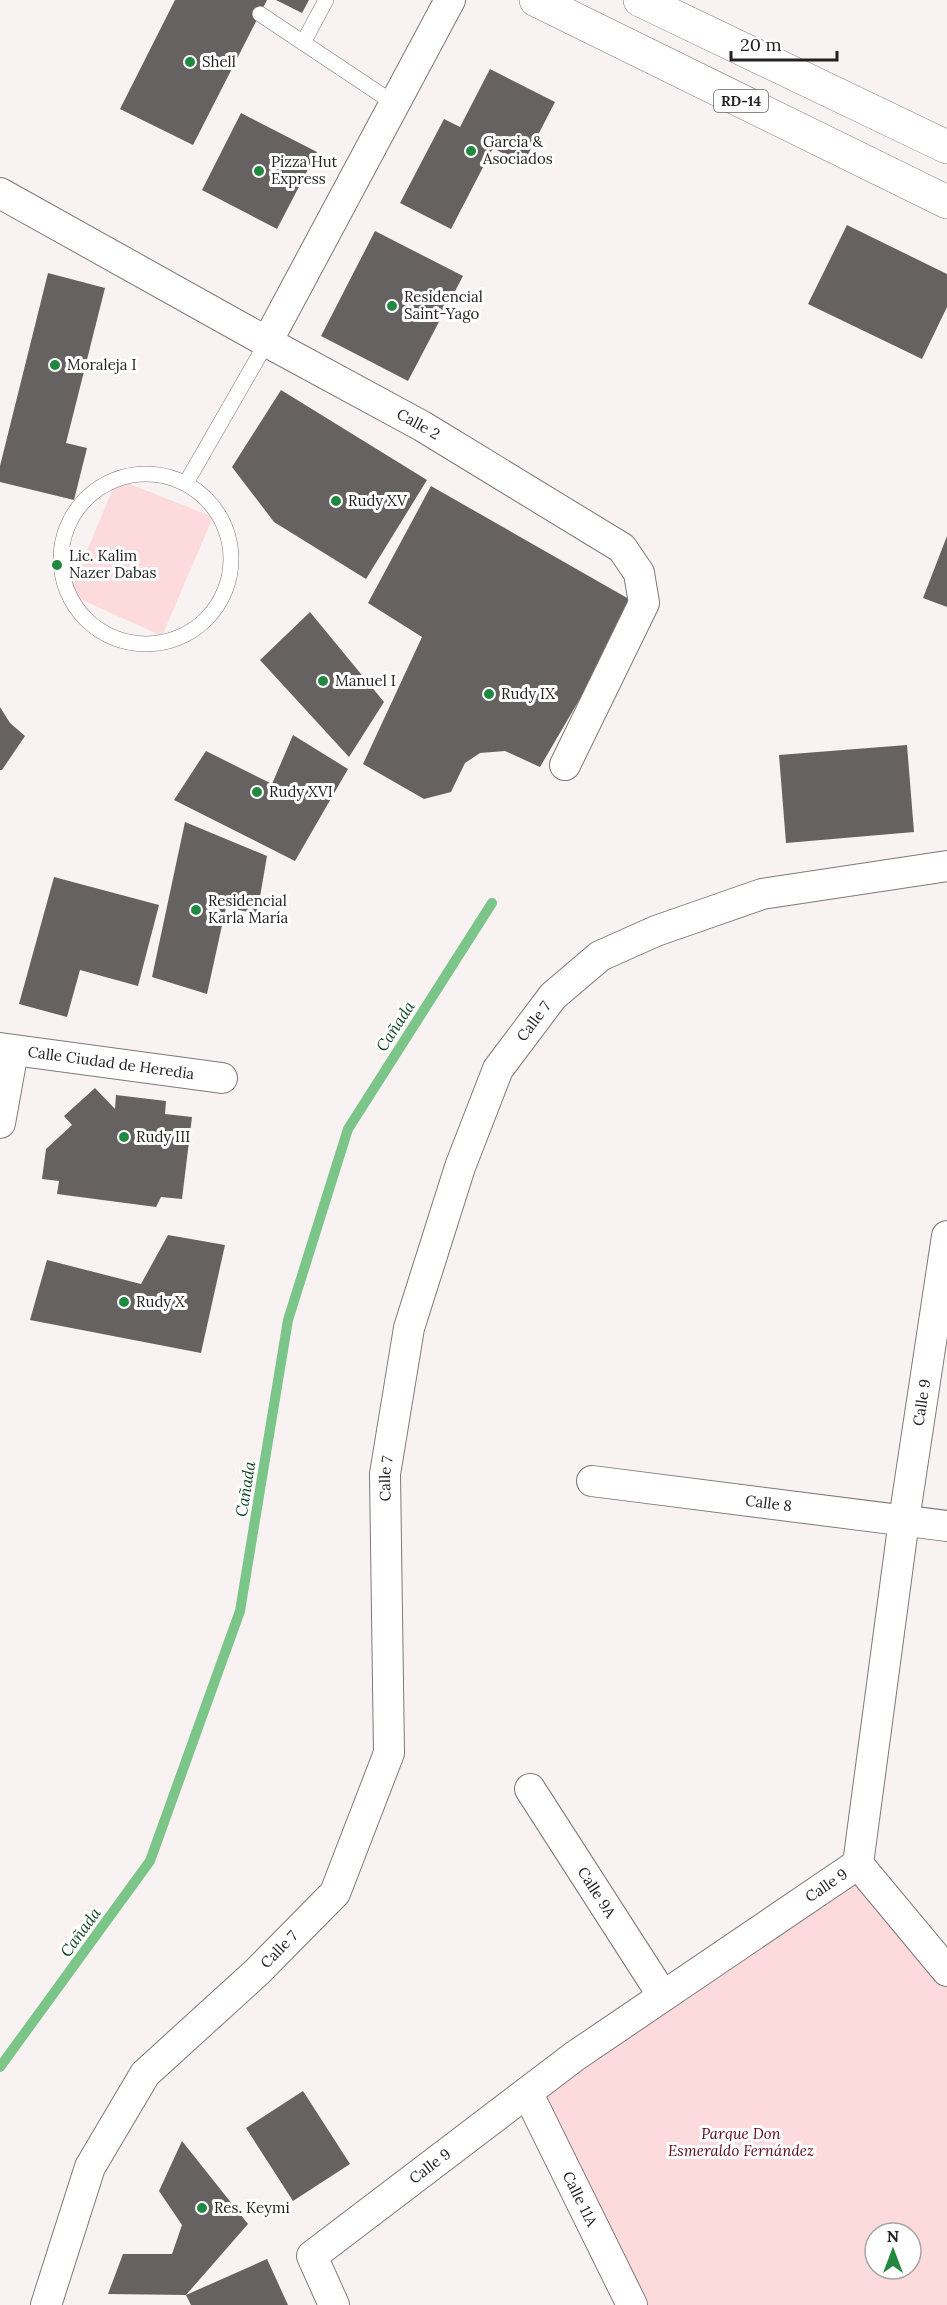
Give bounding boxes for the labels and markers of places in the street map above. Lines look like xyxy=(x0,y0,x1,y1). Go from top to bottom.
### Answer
place label: Shell xyxy=(202,52,236,71)
marker: Shell xyxy=(183,55,197,69)
place label: Garcia & Asociados xyxy=(482,132,553,168)
marker: Garcia & Asociados xyxy=(464,144,478,158)
place label: Pizza Hut Express xyxy=(271,152,338,188)
marker: Pizza Hut Express xyxy=(252,164,266,178)
place label: Residencial Saint-Yago xyxy=(404,287,483,323)
marker: Residencial Saint-Yago xyxy=(385,299,399,313)
place label: Moraleja I xyxy=(67,355,136,374)
marker: Moraleja I xyxy=(48,358,62,372)
place label: Rudy XV xyxy=(348,491,408,510)
marker: Rudy XV xyxy=(329,494,343,508)
place label: Lic. Kalim Nazer Dabas xyxy=(69,546,157,582)
marker: Lic. Kalim Nazer Dabas xyxy=(50,558,64,572)
place label: Manuel I xyxy=(335,671,396,690)
marker: Manuel I xyxy=(316,674,330,688)
place label: Rudy IX xyxy=(501,684,555,703)
marker: Rudy IX xyxy=(482,687,496,701)
place label: Rudy XVI xyxy=(269,782,333,801)
marker: Rudy XVI xyxy=(250,785,264,799)
place label: Residencial Karla María xyxy=(208,891,288,927)
marker: Residencial Karla María xyxy=(189,903,203,917)
place label: Rudy III xyxy=(136,1127,190,1146)
marker: Rudy III xyxy=(117,1130,131,1144)
place label: Rudy X xyxy=(136,1292,185,1311)
marker: Rudy X xyxy=(117,1295,131,1309)
place label: Res. Keymi xyxy=(214,2198,290,2217)
marker: Res. Keymi xyxy=(195,2201,209,2215)

